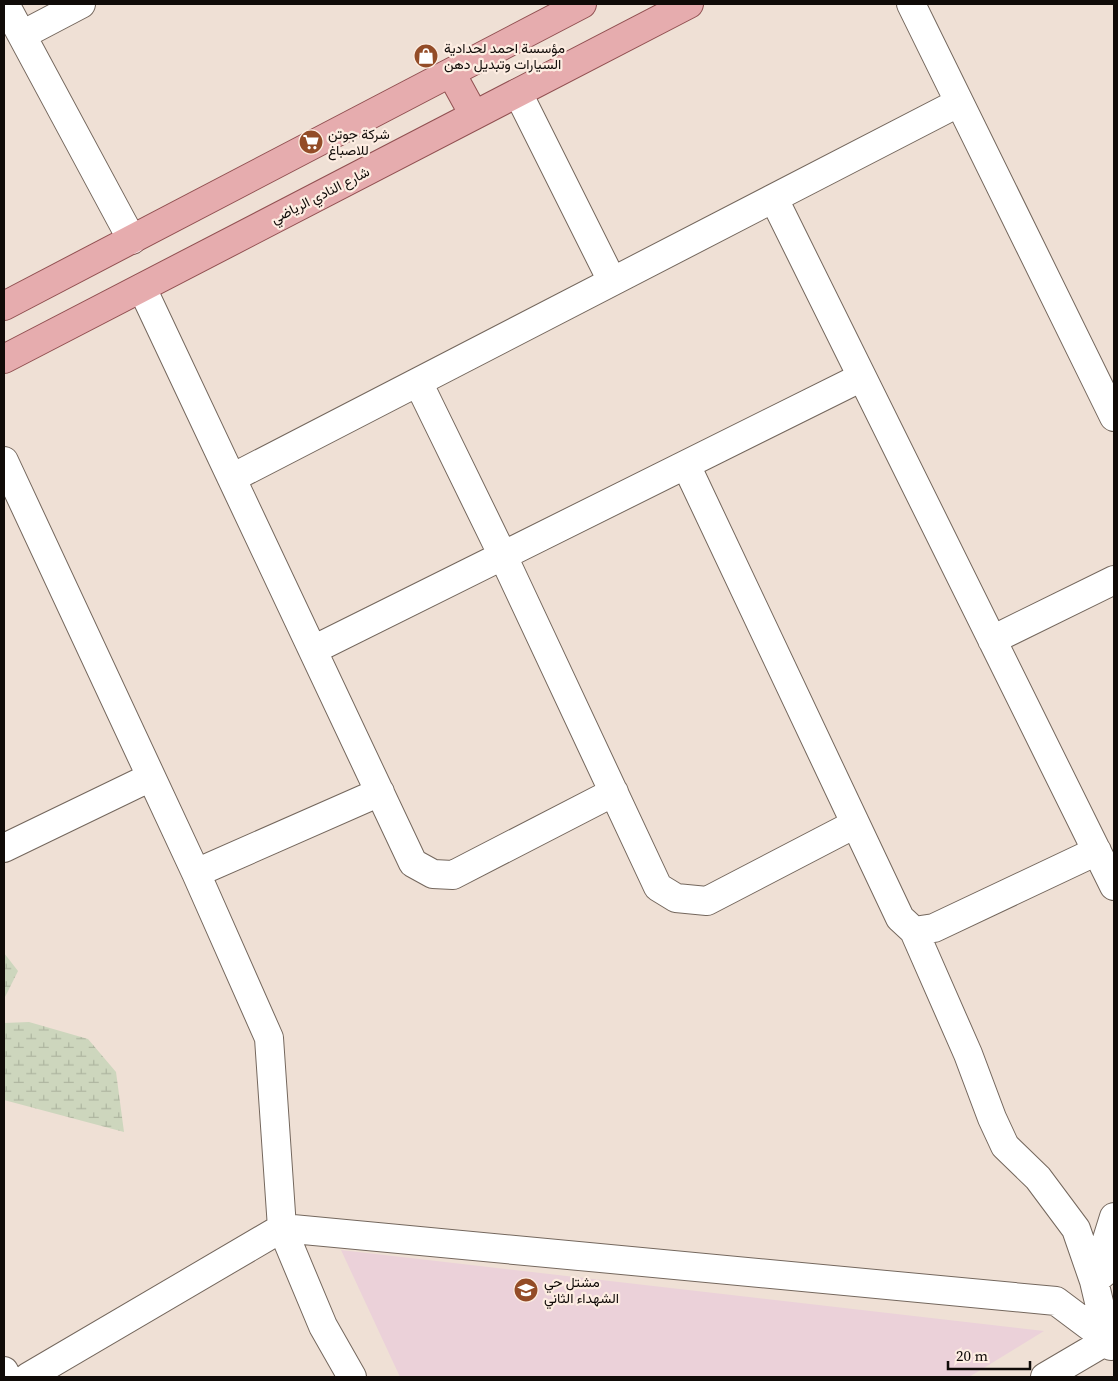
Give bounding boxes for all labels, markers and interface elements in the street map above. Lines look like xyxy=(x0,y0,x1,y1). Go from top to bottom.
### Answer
place label: مؤسسة احمد لحدادية السيارات وتبديل دهن xyxy=(444,38,565,74)
shop icon: مؤسسة احمد لحدادية السيارات وتبديل دهن xyxy=(413,43,439,69)
place label: شركة جوتن للاصباغ xyxy=(328,124,390,161)
supermarket icon: شركة جوتن للاصباغ xyxy=(298,129,324,155)
street label: شارع النادي الرياضي xyxy=(267,161,374,230)
place label: مشتل حي الشهداء الثاني xyxy=(544,1272,619,1310)
school or university icon: مشتل حي الشهداء الثاني xyxy=(513,1277,539,1303)
scale bar xyxy=(948,1338,1030,1370)
text: 20 m xyxy=(956,1345,988,1366)

